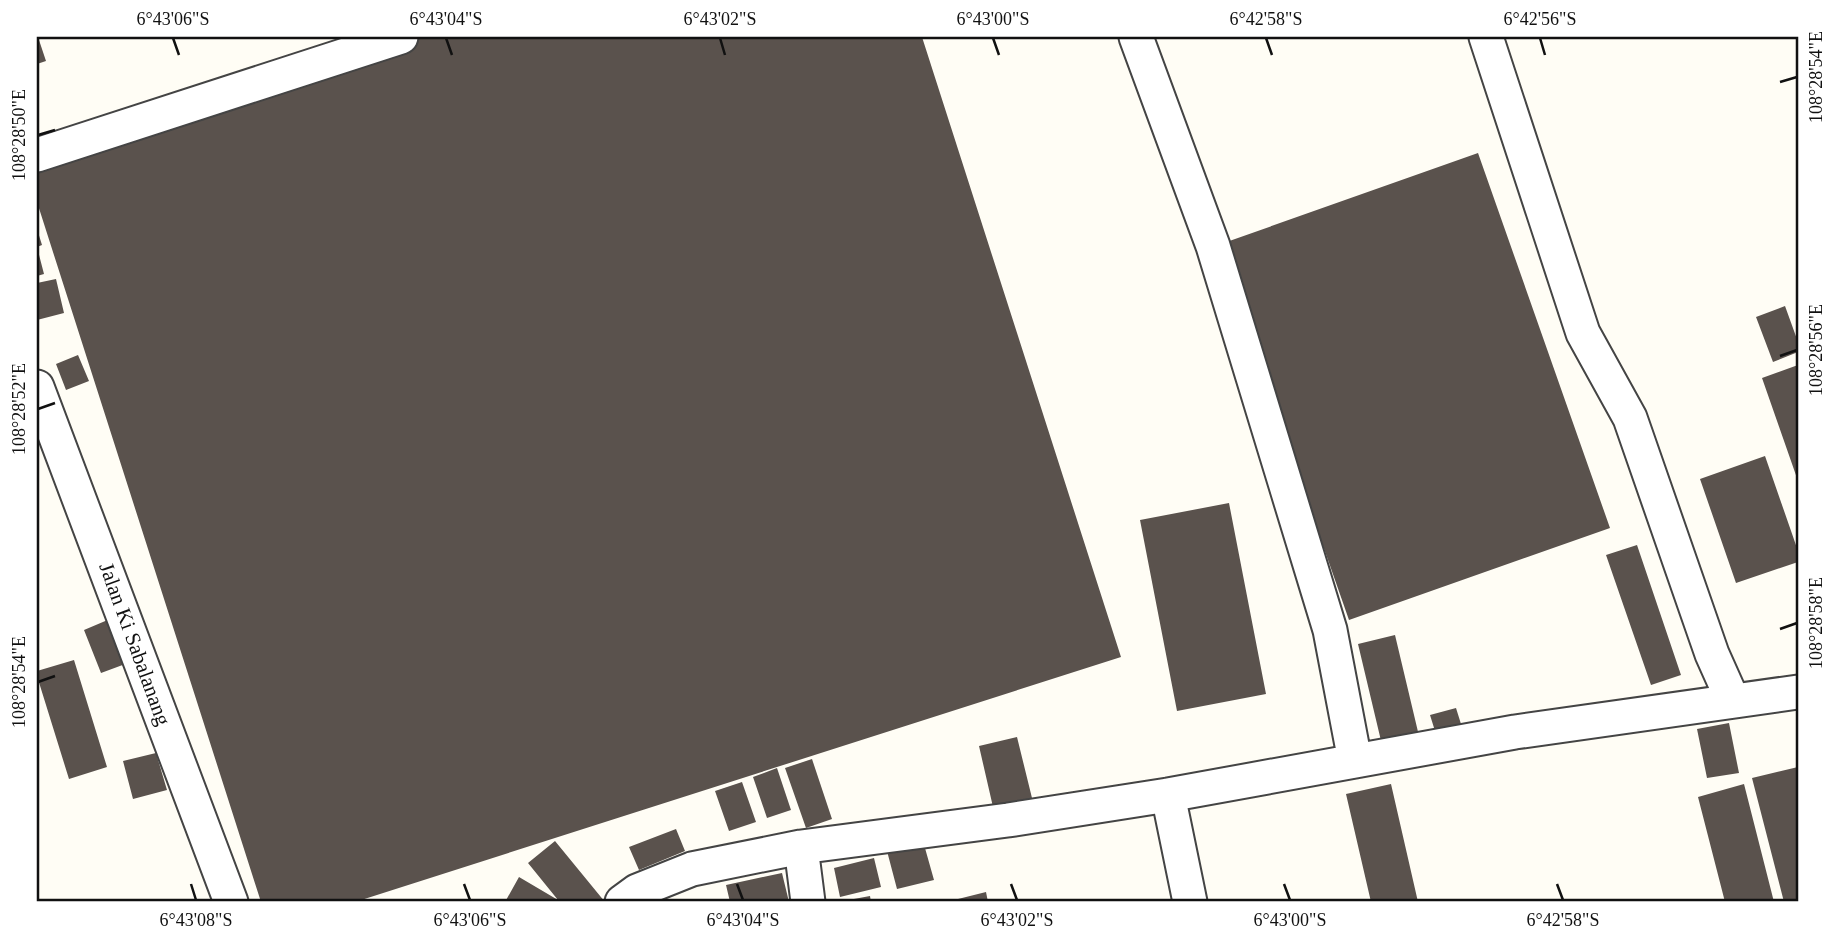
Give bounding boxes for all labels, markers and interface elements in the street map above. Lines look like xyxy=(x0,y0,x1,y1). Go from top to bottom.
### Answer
text: 6°43'06"S xyxy=(137,9,209,29)
text: 6°43'04"S xyxy=(410,9,482,29)
text: 6°43'02"S xyxy=(684,9,756,29)
text: 6°43'00"S xyxy=(957,9,1029,29)
text: 6°42'58"S xyxy=(1230,9,1302,29)
text: 6°42'56"S xyxy=(1504,9,1576,29)
text: 108°28'54"E xyxy=(1806,31,1826,123)
text: 108°28'50"E xyxy=(9,89,29,181)
text: 108°28'56"E xyxy=(1806,304,1826,396)
text: 108°28'52"E xyxy=(9,363,29,455)
street label: Jalan Ki Sabalanang xyxy=(94,559,176,729)
text: 108°28'58"E xyxy=(1806,577,1826,669)
text: 108°28'54"E xyxy=(9,636,29,728)
text: 6°43'08"S xyxy=(160,910,232,930)
text: 6°43'06"S xyxy=(434,910,506,930)
text: 6°43'04"S xyxy=(707,910,779,930)
text: 6°43'02"S xyxy=(981,910,1053,930)
text: 6°43'00"S xyxy=(1254,910,1326,930)
text: 6°42'58"S xyxy=(1527,910,1599,930)

